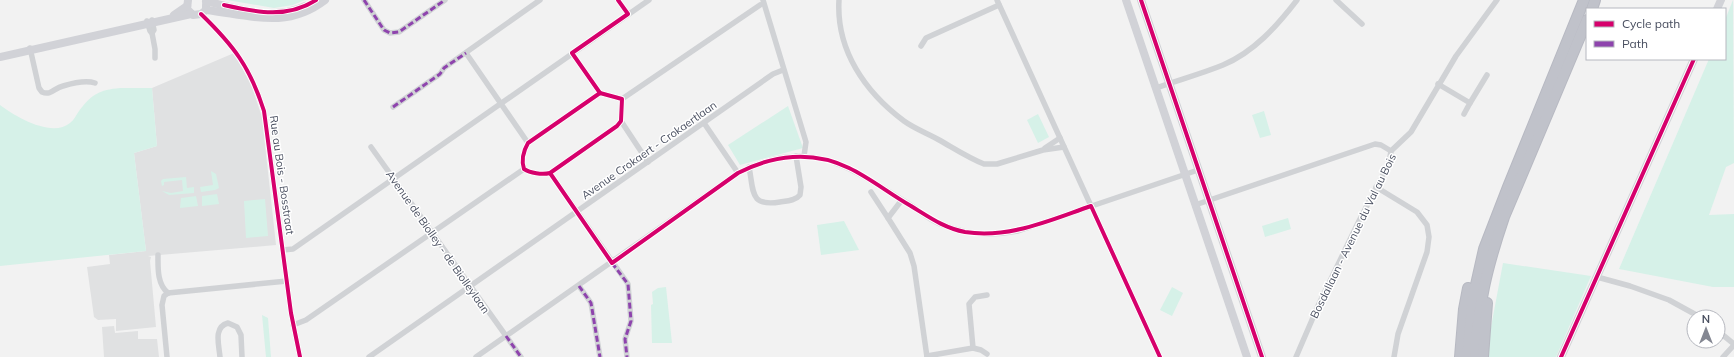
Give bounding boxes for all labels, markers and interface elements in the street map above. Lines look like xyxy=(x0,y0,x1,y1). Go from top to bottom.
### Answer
legend xyxy=(1586,8,1726,60)
text: Cycle path xyxy=(1622,16,1680,31)
text: Path xyxy=(1622,36,1648,51)
street label: Avenue Crokaert - Crokaertlaan xyxy=(579,98,719,202)
street label: Rue au Bois - Bosstraat xyxy=(267,114,297,236)
street label: Bosdallaan - Avenue du Val au Bois xyxy=(1307,151,1399,321)
street label: Avenue de Biolley - de Biolleylaan xyxy=(383,168,493,316)
north arrow xyxy=(1686,309,1726,349)
text: N xyxy=(1702,312,1710,326)

